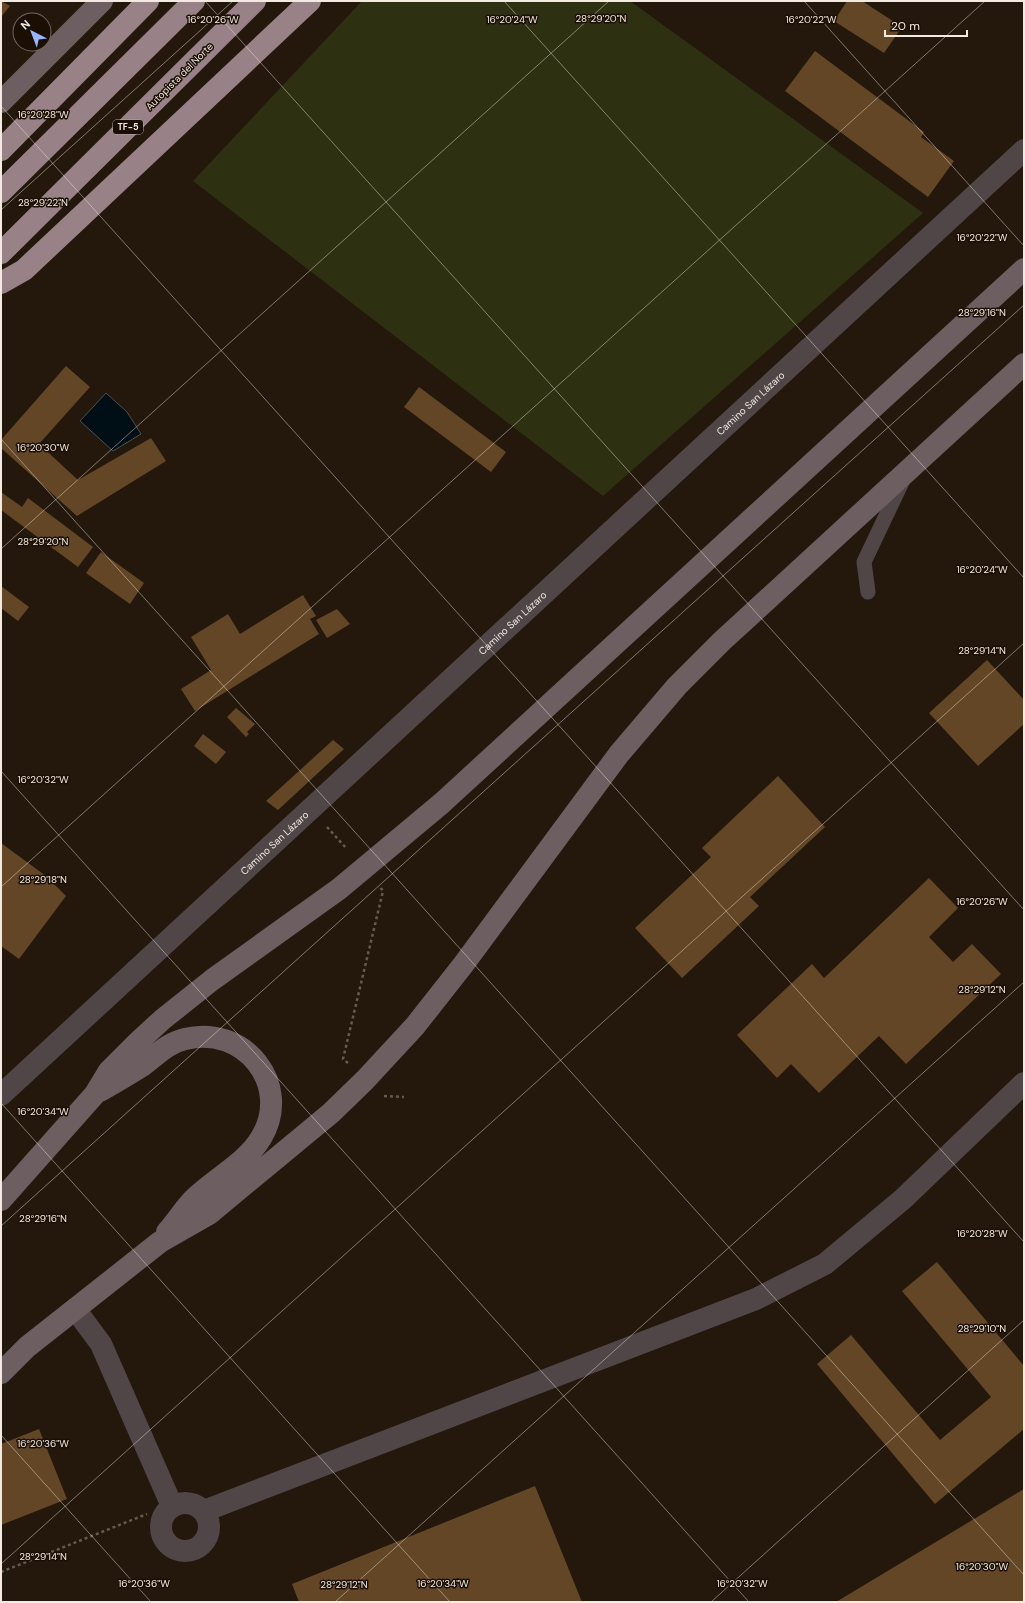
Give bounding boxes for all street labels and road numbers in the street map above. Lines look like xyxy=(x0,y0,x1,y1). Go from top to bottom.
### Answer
street label: Autopista del Norte xyxy=(143,40,216,113)
road number: TF-5 xyxy=(113,120,143,134)
street label: Camino San Lázaro xyxy=(714,368,787,438)
street label: Camino San Lázaro xyxy=(476,588,549,658)
street label: Camino San Lázaro xyxy=(238,808,311,878)

